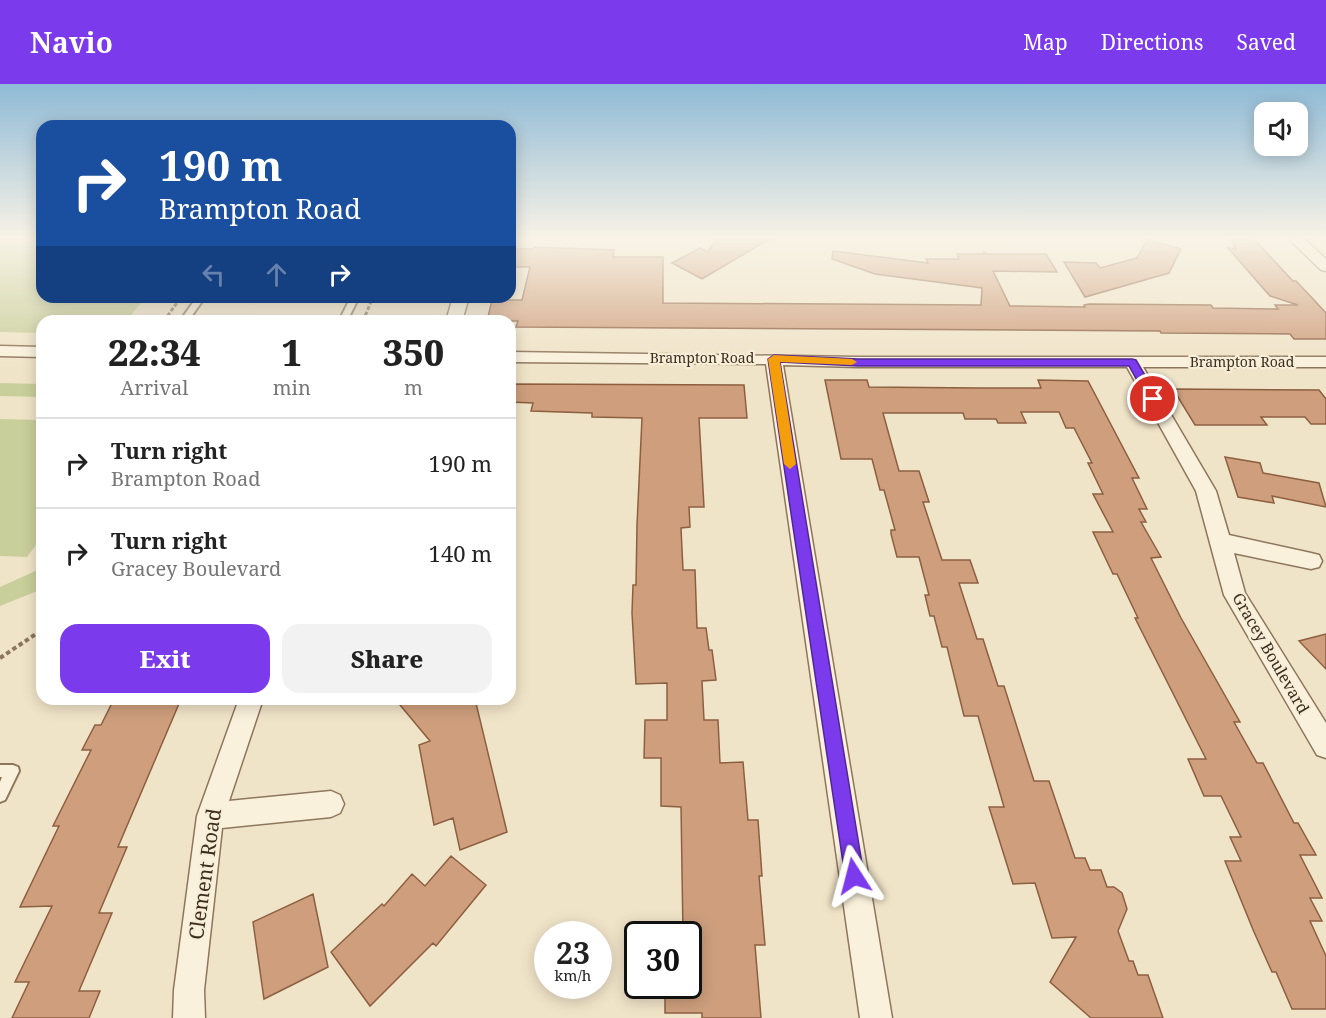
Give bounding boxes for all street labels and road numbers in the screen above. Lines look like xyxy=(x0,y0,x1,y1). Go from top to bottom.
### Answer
street label: Brampton Road xyxy=(650,348,755,367)
street label: Brampton Road xyxy=(1190,352,1295,371)
street label: Gracey Boulevard xyxy=(1227,588,1315,718)
street label: Clement Road xyxy=(182,807,227,941)

